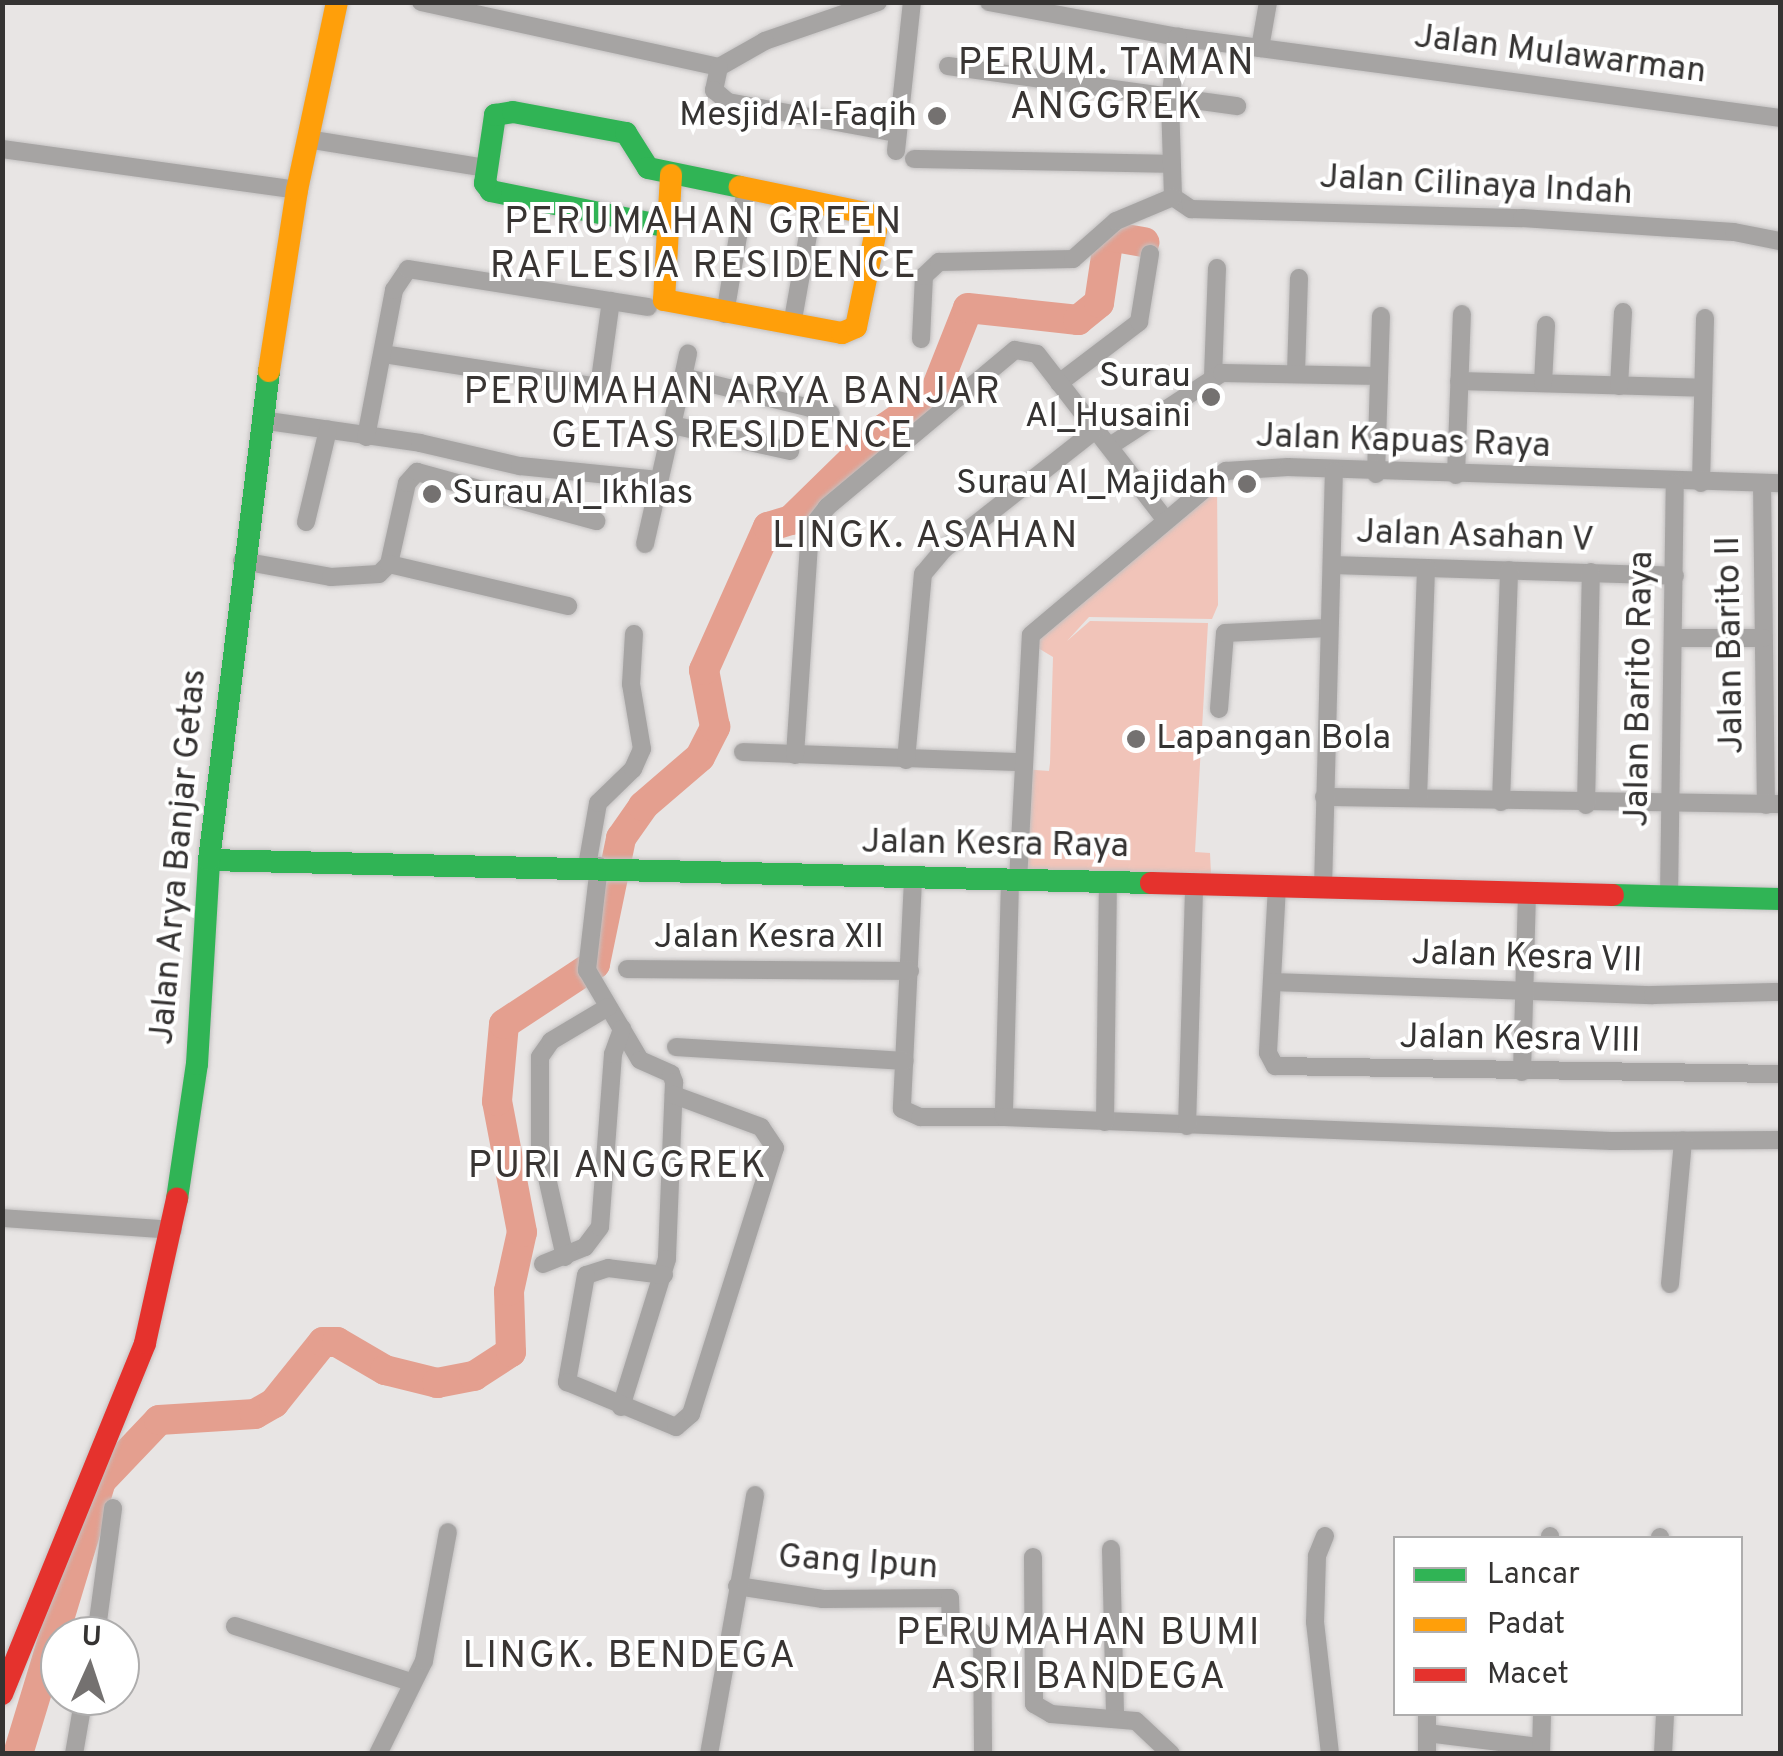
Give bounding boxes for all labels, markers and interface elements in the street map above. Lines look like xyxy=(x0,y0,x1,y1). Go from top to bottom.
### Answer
street label: Jalan Mulawarman xyxy=(1412,16,1708,94)
district label: PERUM. TAMAN ANGGREK xyxy=(957,42,1257,132)
place label: Mesjid Al-Faqih xyxy=(678,95,917,137)
marker: Mesjid Al-Faqih xyxy=(926,105,948,127)
street label: Jalan Cilinaya Indah xyxy=(1318,157,1634,215)
district label: PERUMAHAN GREEN RAFLESIA RESIDENCE xyxy=(489,201,919,290)
place label: Surau Al_Husaini xyxy=(1025,356,1191,438)
district label: PERUMAHAN ARYA BANJAR GETAS RESIDENCE xyxy=(462,371,1004,460)
marker: Surau Al_Husaini xyxy=(1200,386,1222,408)
street label: Jalan Kapuas Raya xyxy=(1255,416,1551,468)
place label: Surau Al_Majidah xyxy=(955,463,1227,505)
place label: Surau Al_Ikhlas xyxy=(452,473,694,515)
marker: Surau Al_Majidah xyxy=(1236,473,1258,495)
marker: Surau Al_Ikhlas xyxy=(421,483,443,505)
street label: Jalan Asahan V xyxy=(1354,512,1596,562)
district label: LINGK. ASAHAN xyxy=(771,515,1081,561)
street label: Jalan Barito II xyxy=(1708,536,1754,754)
street label: Jalan Barito Raya xyxy=(1617,551,1663,827)
street label: Jalan Arya Banjar Getas xyxy=(142,667,216,1047)
place label: Lapangan Bola xyxy=(1156,718,1391,760)
marker: Lapangan Bola xyxy=(1125,728,1147,750)
street label: Jalan Kesra Raya xyxy=(861,822,1129,868)
street label: Jalan Kesra XII xyxy=(654,917,884,959)
street label: Jalan Kesra VII xyxy=(1410,933,1644,983)
street label: Jalan Kesra VIII xyxy=(1398,1017,1642,1063)
district label: PURI ANGGREK xyxy=(467,1145,769,1191)
street label: Gang Ipun xyxy=(777,1536,939,1590)
legend xyxy=(1393,1536,1743,1716)
text: Lancar xyxy=(1487,1557,1580,1594)
text: Padat xyxy=(1487,1607,1565,1644)
district label: PERUMAHAN BUMI ASRI BANDEGA xyxy=(896,1612,1262,1702)
north arrow xyxy=(40,1616,140,1716)
text: U xyxy=(81,1620,102,1657)
district label: LINGK. BENDEGA xyxy=(462,1635,798,1681)
text: Macet xyxy=(1487,1657,1569,1694)

